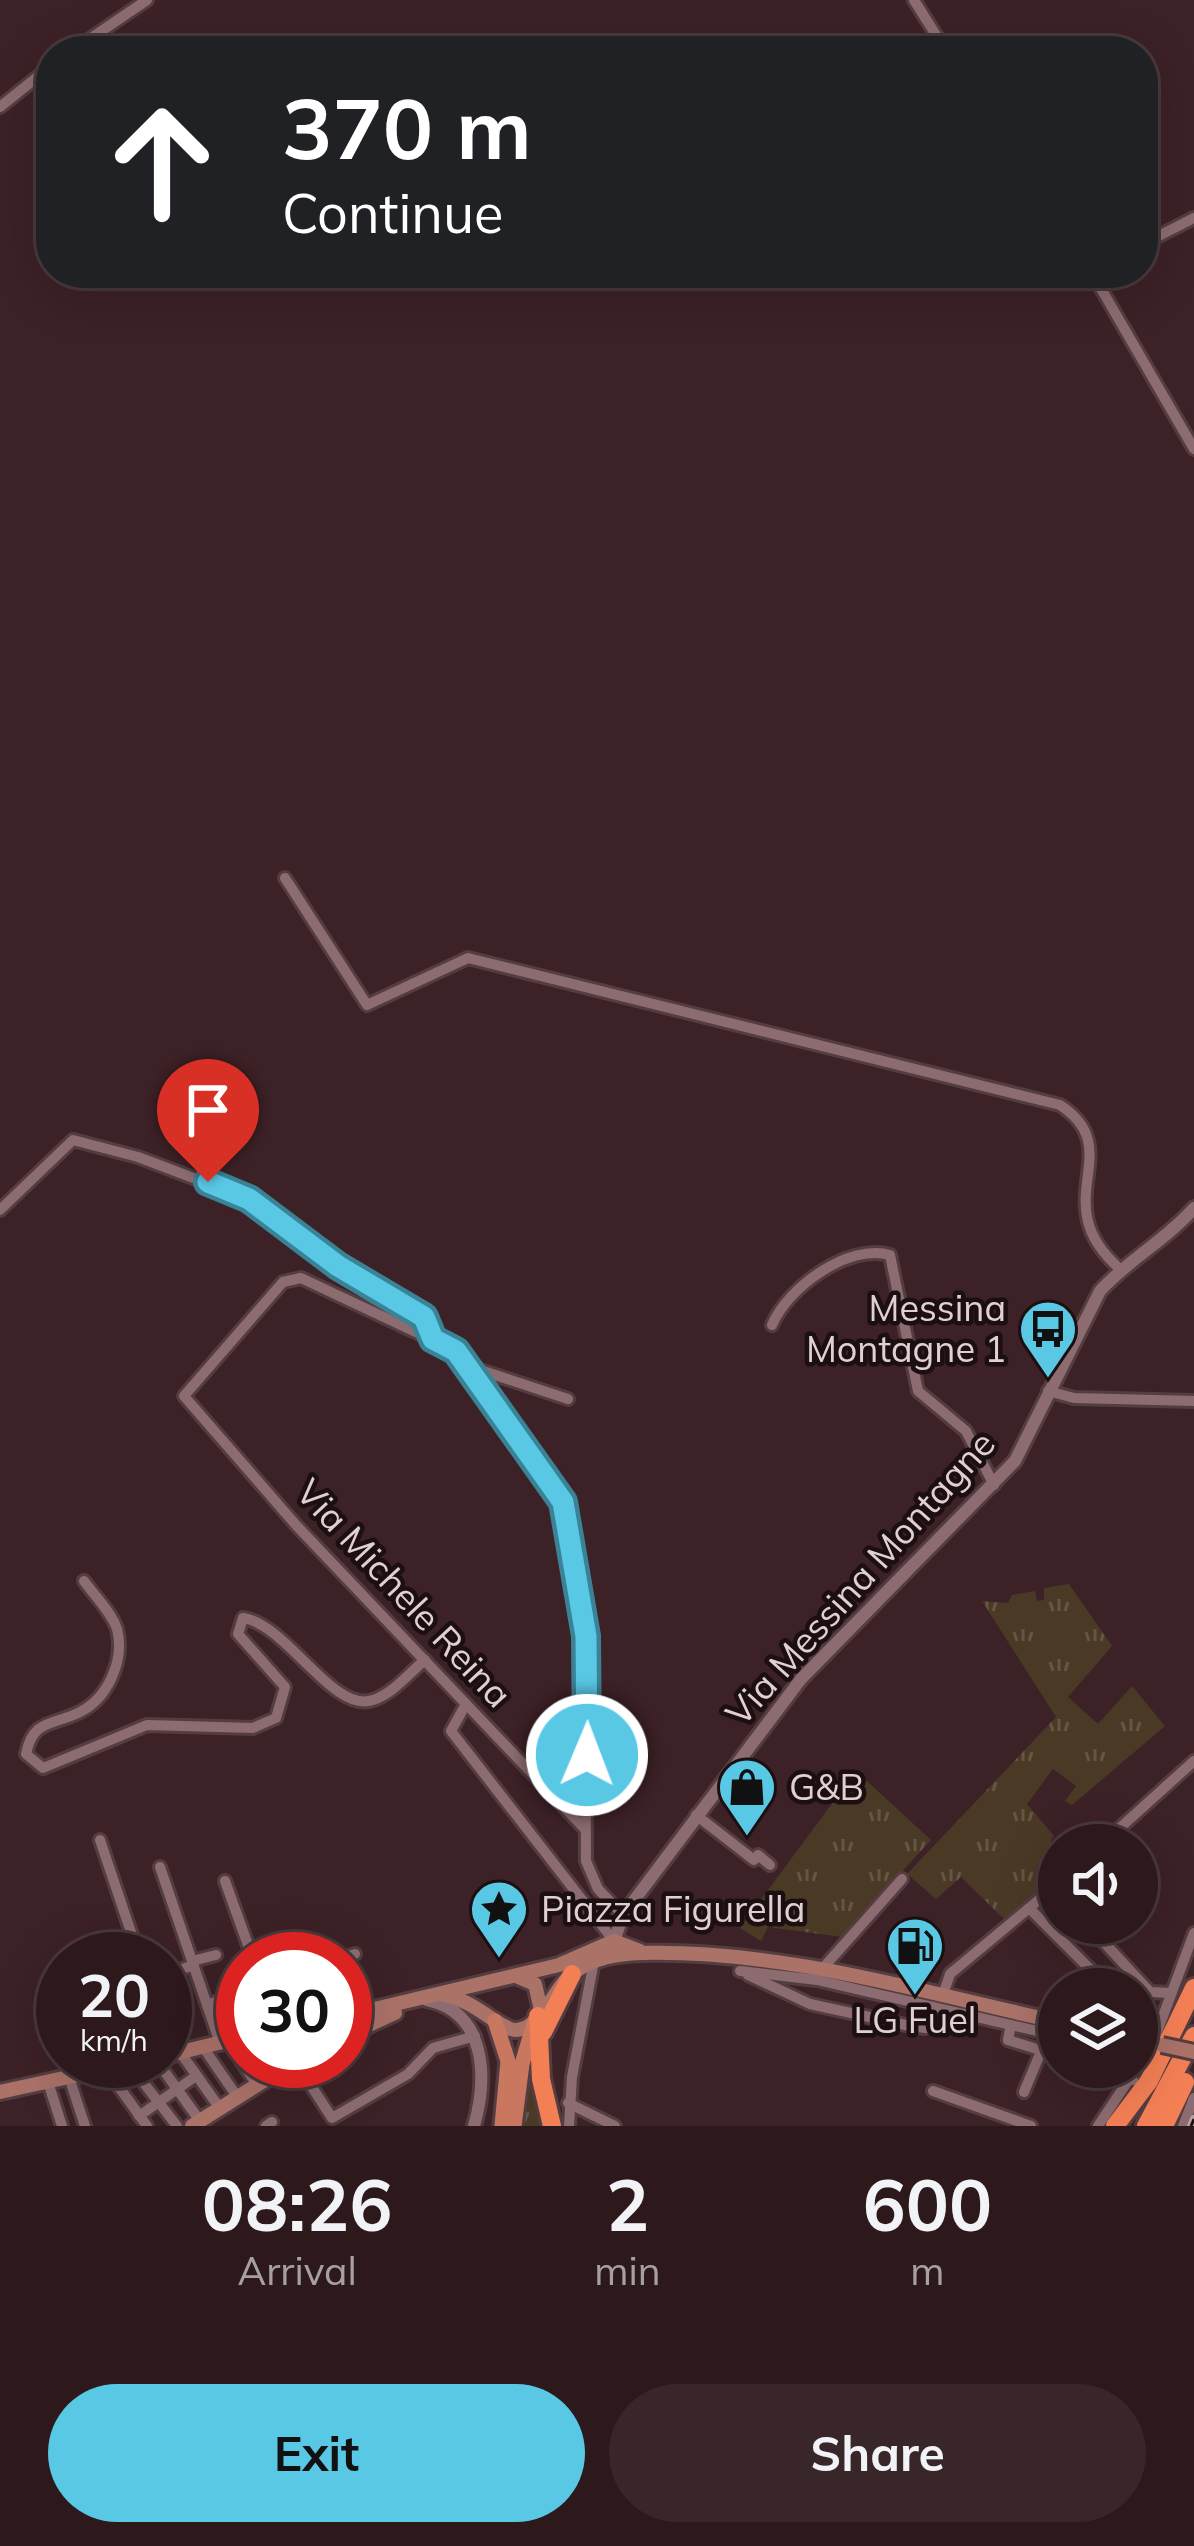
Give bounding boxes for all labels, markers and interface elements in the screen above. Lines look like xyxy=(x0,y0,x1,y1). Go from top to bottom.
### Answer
text: 370 m xyxy=(282,75,532,180)
icon: ahead xyxy=(84,84,240,240)
text: Continue xyxy=(282,179,503,247)
pin xyxy=(157,1059,259,1182)
icon: arrive xyxy=(175,1077,241,1143)
place label: Messina Montagne 1 xyxy=(806,1285,1006,1371)
bus stop icon: Messina Montagne 1 xyxy=(1017,1298,1079,1380)
street label: Via Messina Montagne xyxy=(716,1421,1004,1734)
street label: Via Michele Reina xyxy=(287,1469,522,1716)
position arrow xyxy=(524,1692,650,1818)
shop icon: G&B xyxy=(716,1756,778,1838)
place label: G&B xyxy=(789,1764,864,1809)
map controls xyxy=(1038,1824,1158,2088)
button: sound xyxy=(1038,1824,1158,1944)
place icon: Piazza Figurella xyxy=(468,1878,530,1960)
place label: Piazza Figurella xyxy=(541,1886,805,1931)
fuel station icon: LG Fuel xyxy=(884,1915,946,1997)
speed limit sign: 30 xyxy=(216,1932,372,2088)
text: 20 xyxy=(78,1957,150,2032)
button: layers xyxy=(1038,1968,1158,2088)
place label: LG Fuel xyxy=(854,1997,976,2042)
text: km/h xyxy=(80,2021,148,2059)
text: 08:26 xyxy=(202,2159,392,2249)
text: 2 xyxy=(606,2159,649,2249)
text: 600 xyxy=(863,2159,992,2249)
text: Arrival xyxy=(238,2246,357,2295)
text: min xyxy=(594,2246,661,2295)
text: m xyxy=(910,2246,944,2295)
button: Exit xyxy=(48,2384,585,2522)
button: Share xyxy=(609,2384,1146,2522)

